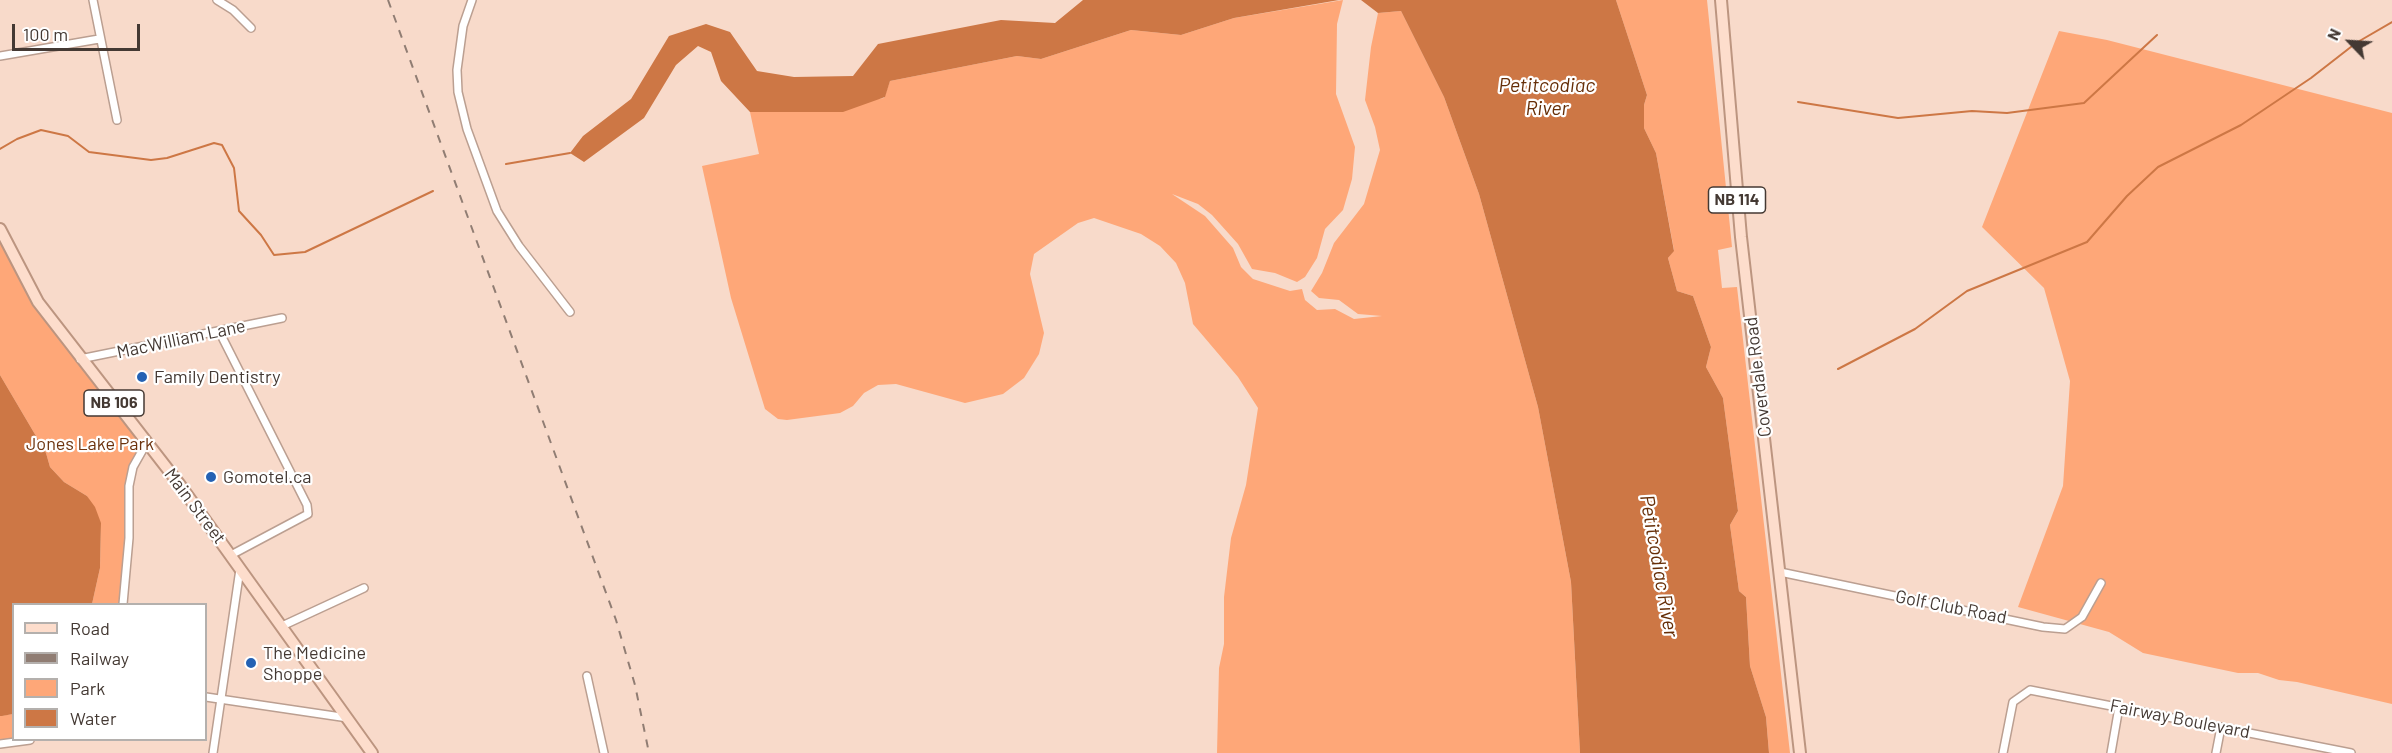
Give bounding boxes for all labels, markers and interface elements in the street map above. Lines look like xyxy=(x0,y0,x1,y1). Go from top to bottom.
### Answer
scale bar xyxy=(15,12,142,50)
north arrow xyxy=(2320,12,2380,72)
text: 100 m xyxy=(23,23,68,45)
text: N xyxy=(2322,25,2344,43)
water label: Petitcodiac River xyxy=(1499,73,1595,120)
road number: NB 114 xyxy=(1708,187,1766,213)
street label: MacWilliam Lane xyxy=(115,315,247,363)
street label: Coverdale Road xyxy=(1740,316,1776,438)
place label: Family Dentistry xyxy=(154,366,280,388)
marker: Family Dentistry xyxy=(135,370,149,384)
road number: NB 106 xyxy=(84,390,144,416)
park label: Jones Lake Park xyxy=(26,433,154,455)
street label: Main Street xyxy=(160,464,230,548)
place label: Gomotel.ca xyxy=(223,466,311,488)
marker: Gomotel.ca xyxy=(204,470,218,484)
water label: Petitcodiac River xyxy=(1635,493,1683,639)
street label: Golf Club Road xyxy=(1894,586,2008,628)
legend xyxy=(12,603,207,741)
text: Road xyxy=(70,617,110,639)
place label: The Medicine Shoppe xyxy=(263,642,366,684)
text: Railway xyxy=(70,647,129,669)
marker: The Medicine Shoppe xyxy=(244,656,258,670)
text: Park xyxy=(70,677,105,699)
street label: Fairway Boulevard xyxy=(2108,695,2252,743)
text: Water xyxy=(70,707,117,729)

